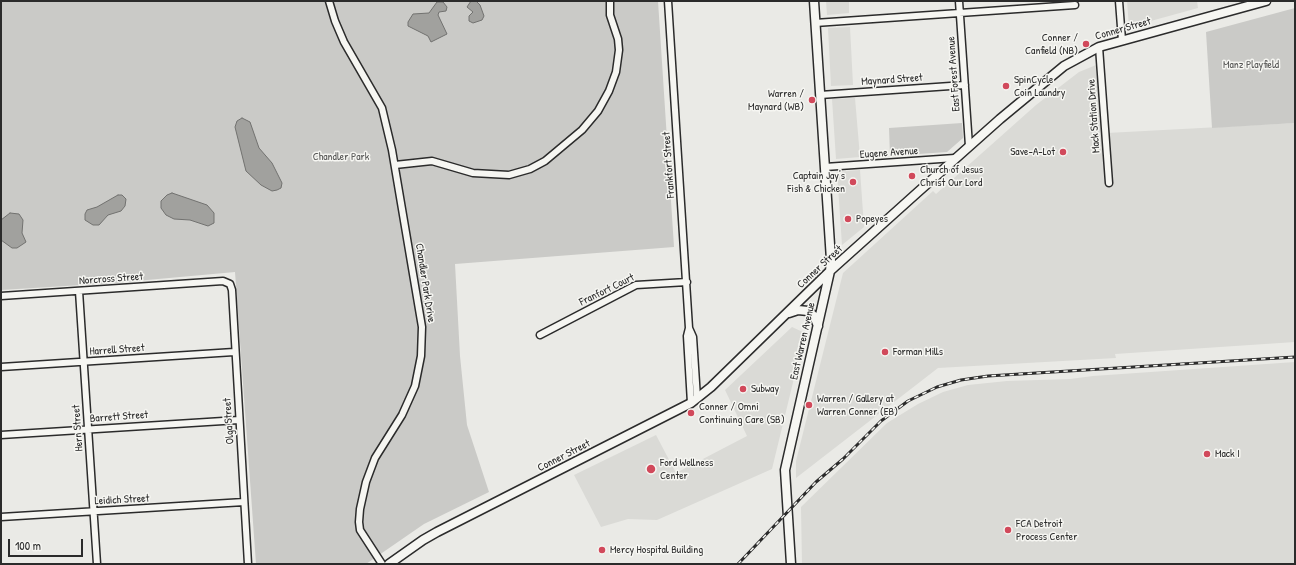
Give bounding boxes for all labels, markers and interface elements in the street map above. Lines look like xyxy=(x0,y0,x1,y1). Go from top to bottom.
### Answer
street label: Conner Street xyxy=(1094,15,1152,43)
place label: Conner / Canfield (NB) xyxy=(1025,31,1078,57)
street label: East Forest Avenue xyxy=(945,36,963,112)
marker: Conner / Canfield (NB) xyxy=(1081,39,1091,49)
park label: Manz Playfield xyxy=(1223,58,1279,72)
street label: Maynard Street xyxy=(861,71,923,89)
place label: SpinCycle Coin Laundry xyxy=(1014,73,1065,99)
street label: Mack Station Drive xyxy=(1085,79,1103,153)
marker: SpinCycle Coin Laundry xyxy=(1001,81,1011,91)
place label: Warren / Maynard (WB) xyxy=(748,87,804,113)
marker: Warren / Maynard (WB) xyxy=(807,95,817,105)
street label: Frankfort Street xyxy=(660,131,678,199)
street label: Eugene Avenue xyxy=(859,144,919,162)
place label: Save-A-Lot xyxy=(1010,145,1055,159)
marker: Save-A-Lot xyxy=(1058,147,1068,157)
park label: Chandler Park xyxy=(313,150,369,164)
place label: Church of Jesus Christ Our Lord xyxy=(920,163,983,189)
place label: Captain Jay's Fish & Chicken xyxy=(787,169,845,195)
marker: Church of Jesus Christ Our Lord xyxy=(907,171,917,181)
marker: Captain Jay's Fish & Chicken xyxy=(848,177,858,187)
place label: Popeyes xyxy=(856,212,888,226)
marker: Popeyes xyxy=(843,214,853,224)
street label: Chandler Park Drive xyxy=(412,242,438,324)
street label: Conner Street xyxy=(795,243,845,291)
street label: Norcross Street xyxy=(79,270,143,288)
street label: Franfort Court xyxy=(577,271,637,309)
street label: East Warren Avenue xyxy=(788,301,818,381)
street label: Harrell Street xyxy=(89,341,145,359)
place label: Forman Mills xyxy=(893,345,943,359)
marker: Forman Mills xyxy=(880,347,890,357)
place label: Subway xyxy=(751,382,779,396)
marker: Subway xyxy=(738,384,748,394)
place label: Warren / Gallery at Warren Conner (EB) xyxy=(817,392,898,418)
street label: Olga Street xyxy=(221,397,237,445)
place label: Conner / Omni Continuing Care (SB) xyxy=(699,400,785,426)
marker: Warren / Gallery at Warren Conner (EB) xyxy=(804,400,814,410)
street label: Hern Street xyxy=(70,404,86,452)
street label: Barrett Street xyxy=(89,408,149,426)
marker: Conner / Omni Continuing Care (SB) xyxy=(686,408,696,418)
street label: Conner Street xyxy=(536,437,592,475)
place label: Mack I xyxy=(1215,447,1240,461)
marker: Mack I xyxy=(1202,449,1212,459)
place label: Ford Wellness Center xyxy=(660,456,713,482)
marker: Ford Wellness Center xyxy=(645,463,657,475)
street label: Leidich Street xyxy=(94,492,150,508)
place label: FCA Detroit Process Center xyxy=(1016,517,1077,543)
marker: FCA Detroit Process Center xyxy=(1003,525,1013,535)
scale bar xyxy=(10,531,85,557)
text: 100 m xyxy=(15,537,41,554)
place label: Mercy Hospital Building xyxy=(610,543,703,557)
marker: Mercy Hospital Building xyxy=(597,545,607,555)

